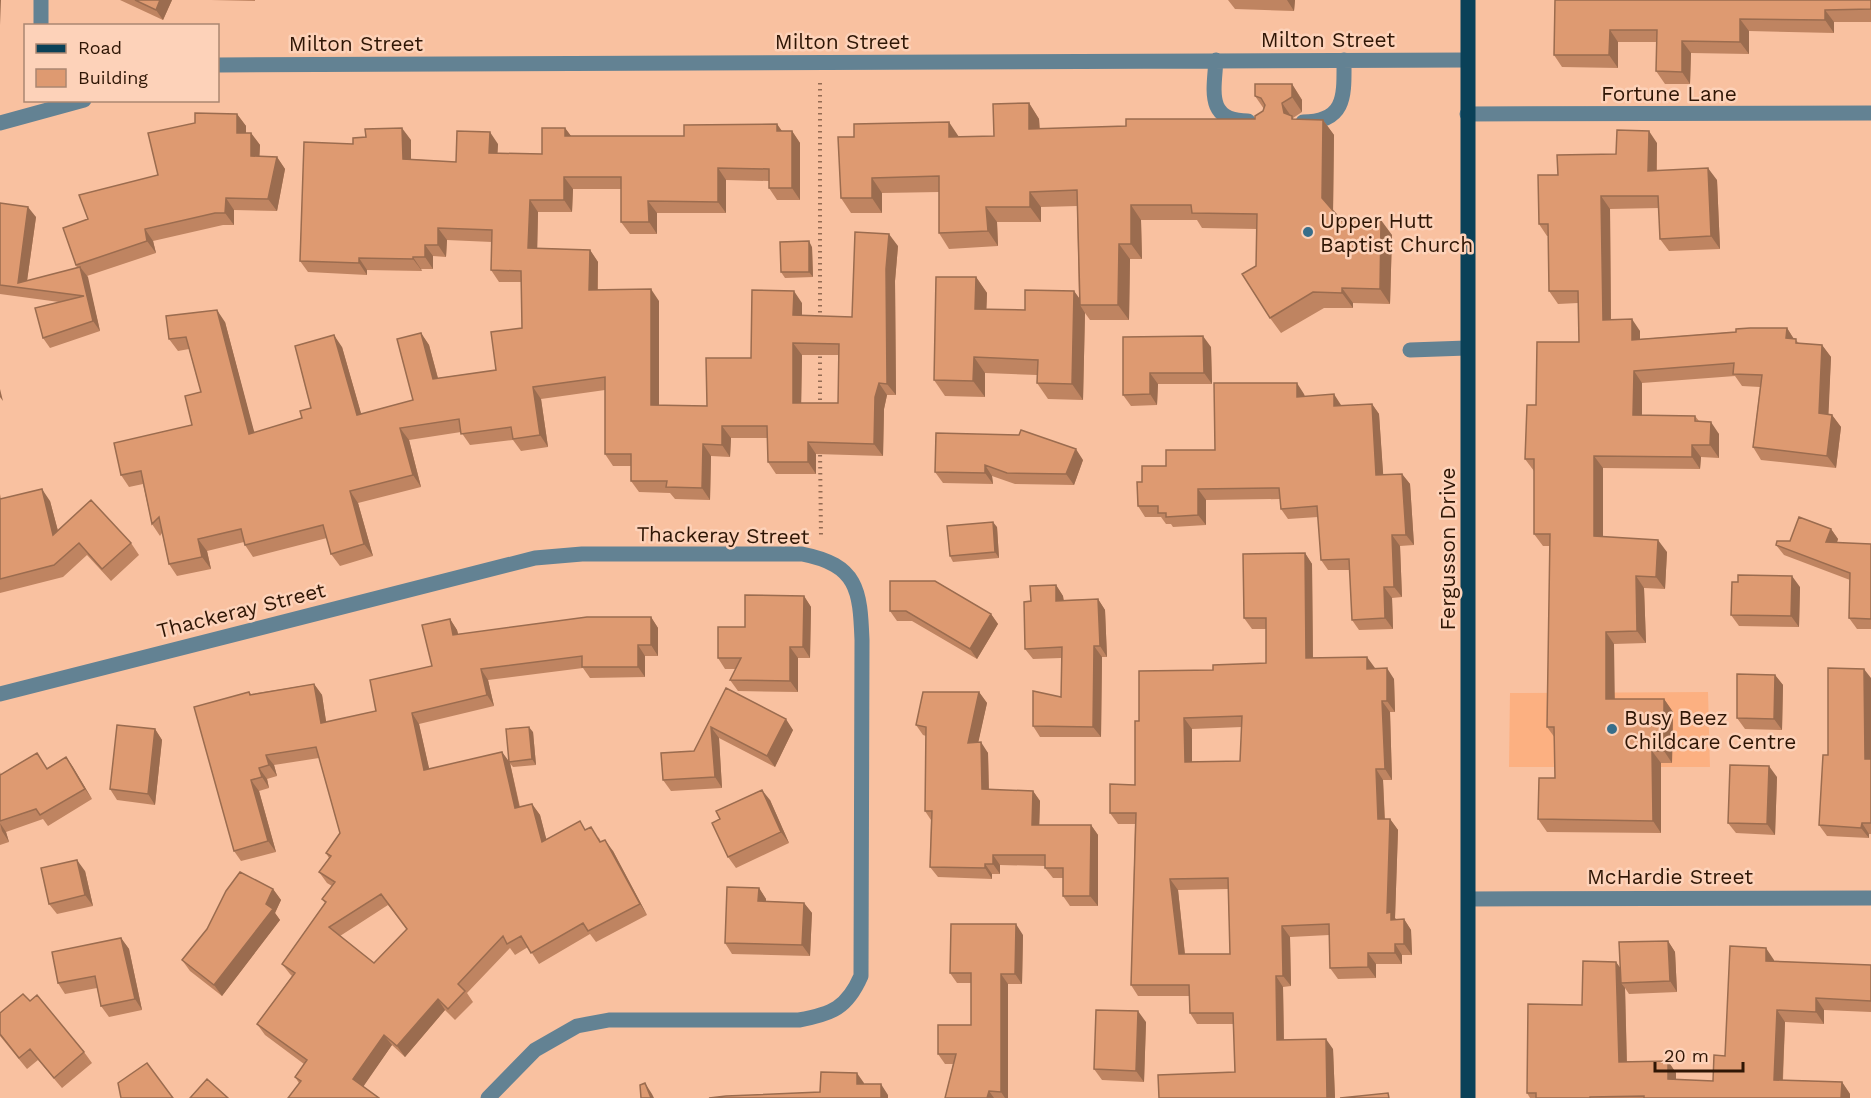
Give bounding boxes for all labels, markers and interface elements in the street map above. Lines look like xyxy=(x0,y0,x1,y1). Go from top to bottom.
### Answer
legend xyxy=(24,24,219,102)
street label: Milton Street xyxy=(1261,27,1395,52)
street label: Milton Street xyxy=(775,29,909,54)
street label: Milton Street xyxy=(289,31,423,56)
text: Road xyxy=(78,37,122,58)
text: Building xyxy=(78,67,148,88)
street label: Fortune Lane xyxy=(1601,81,1737,106)
place label: Upper Hutt Baptist Church xyxy=(1320,208,1473,257)
marker: Upper Hutt Baptist Church xyxy=(1301,225,1315,239)
street label: Fergusson Drive xyxy=(1435,467,1460,631)
street label: Thackeray Street xyxy=(636,521,810,549)
street label: Thackeray Street xyxy=(154,577,328,643)
place label: Busy Beez Childcare Centre xyxy=(1624,705,1796,754)
marker: Busy Beez Childcare Centre xyxy=(1605,722,1619,736)
street label: McHardie Street xyxy=(1587,864,1753,889)
scale bar xyxy=(1655,1035,1744,1073)
text: 20 m xyxy=(1664,1045,1709,1066)

